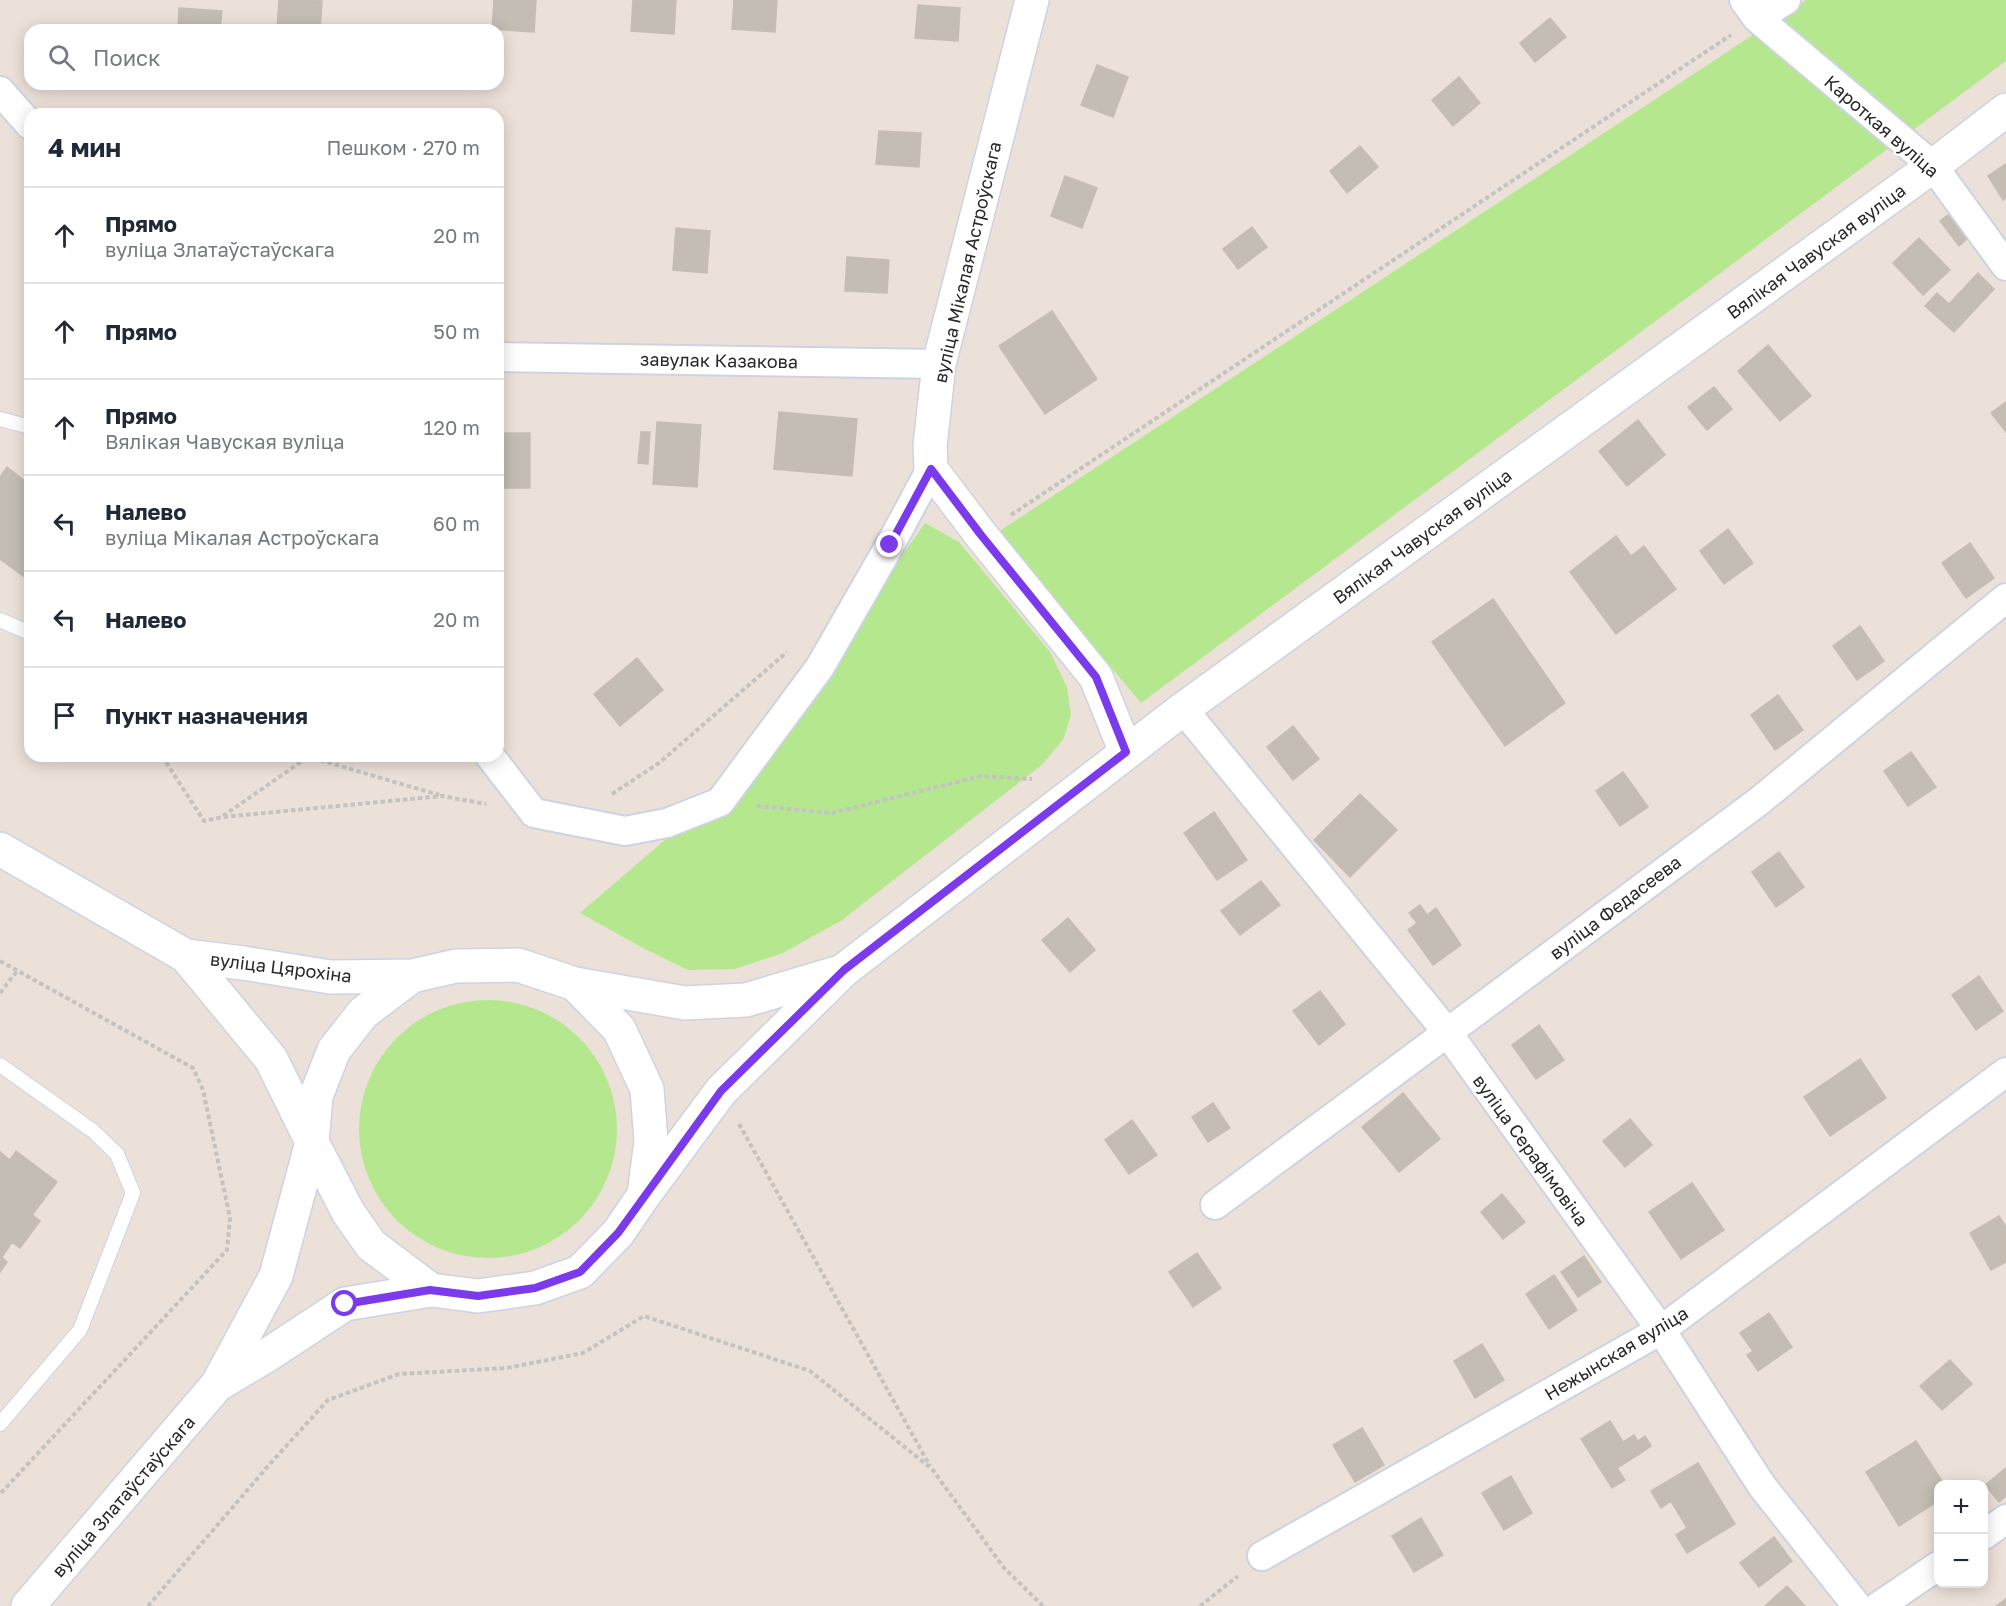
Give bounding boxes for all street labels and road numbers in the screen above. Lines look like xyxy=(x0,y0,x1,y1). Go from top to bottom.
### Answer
street label: Кароткая вуліца xyxy=(1820,70,1944,182)
street label: вуліца Мікалая Астроўскага xyxy=(929,139,1005,385)
street label: Вялікая Чавуская вуліца xyxy=(1722,179,1910,323)
street label: завулак Казакова xyxy=(640,348,798,372)
street label: Вялікая Чавуская вуліца xyxy=(1328,464,1516,608)
street label: вуліца Федасеева xyxy=(1545,850,1685,964)
street label: вуліца Цярохіна xyxy=(209,947,353,987)
street label: вуліца Серафімовіча xyxy=(1469,1070,1593,1230)
street label: Нежынская вуліца xyxy=(1540,1301,1692,1405)
street label: вуліца Златаўстаўскага xyxy=(47,1411,199,1581)

